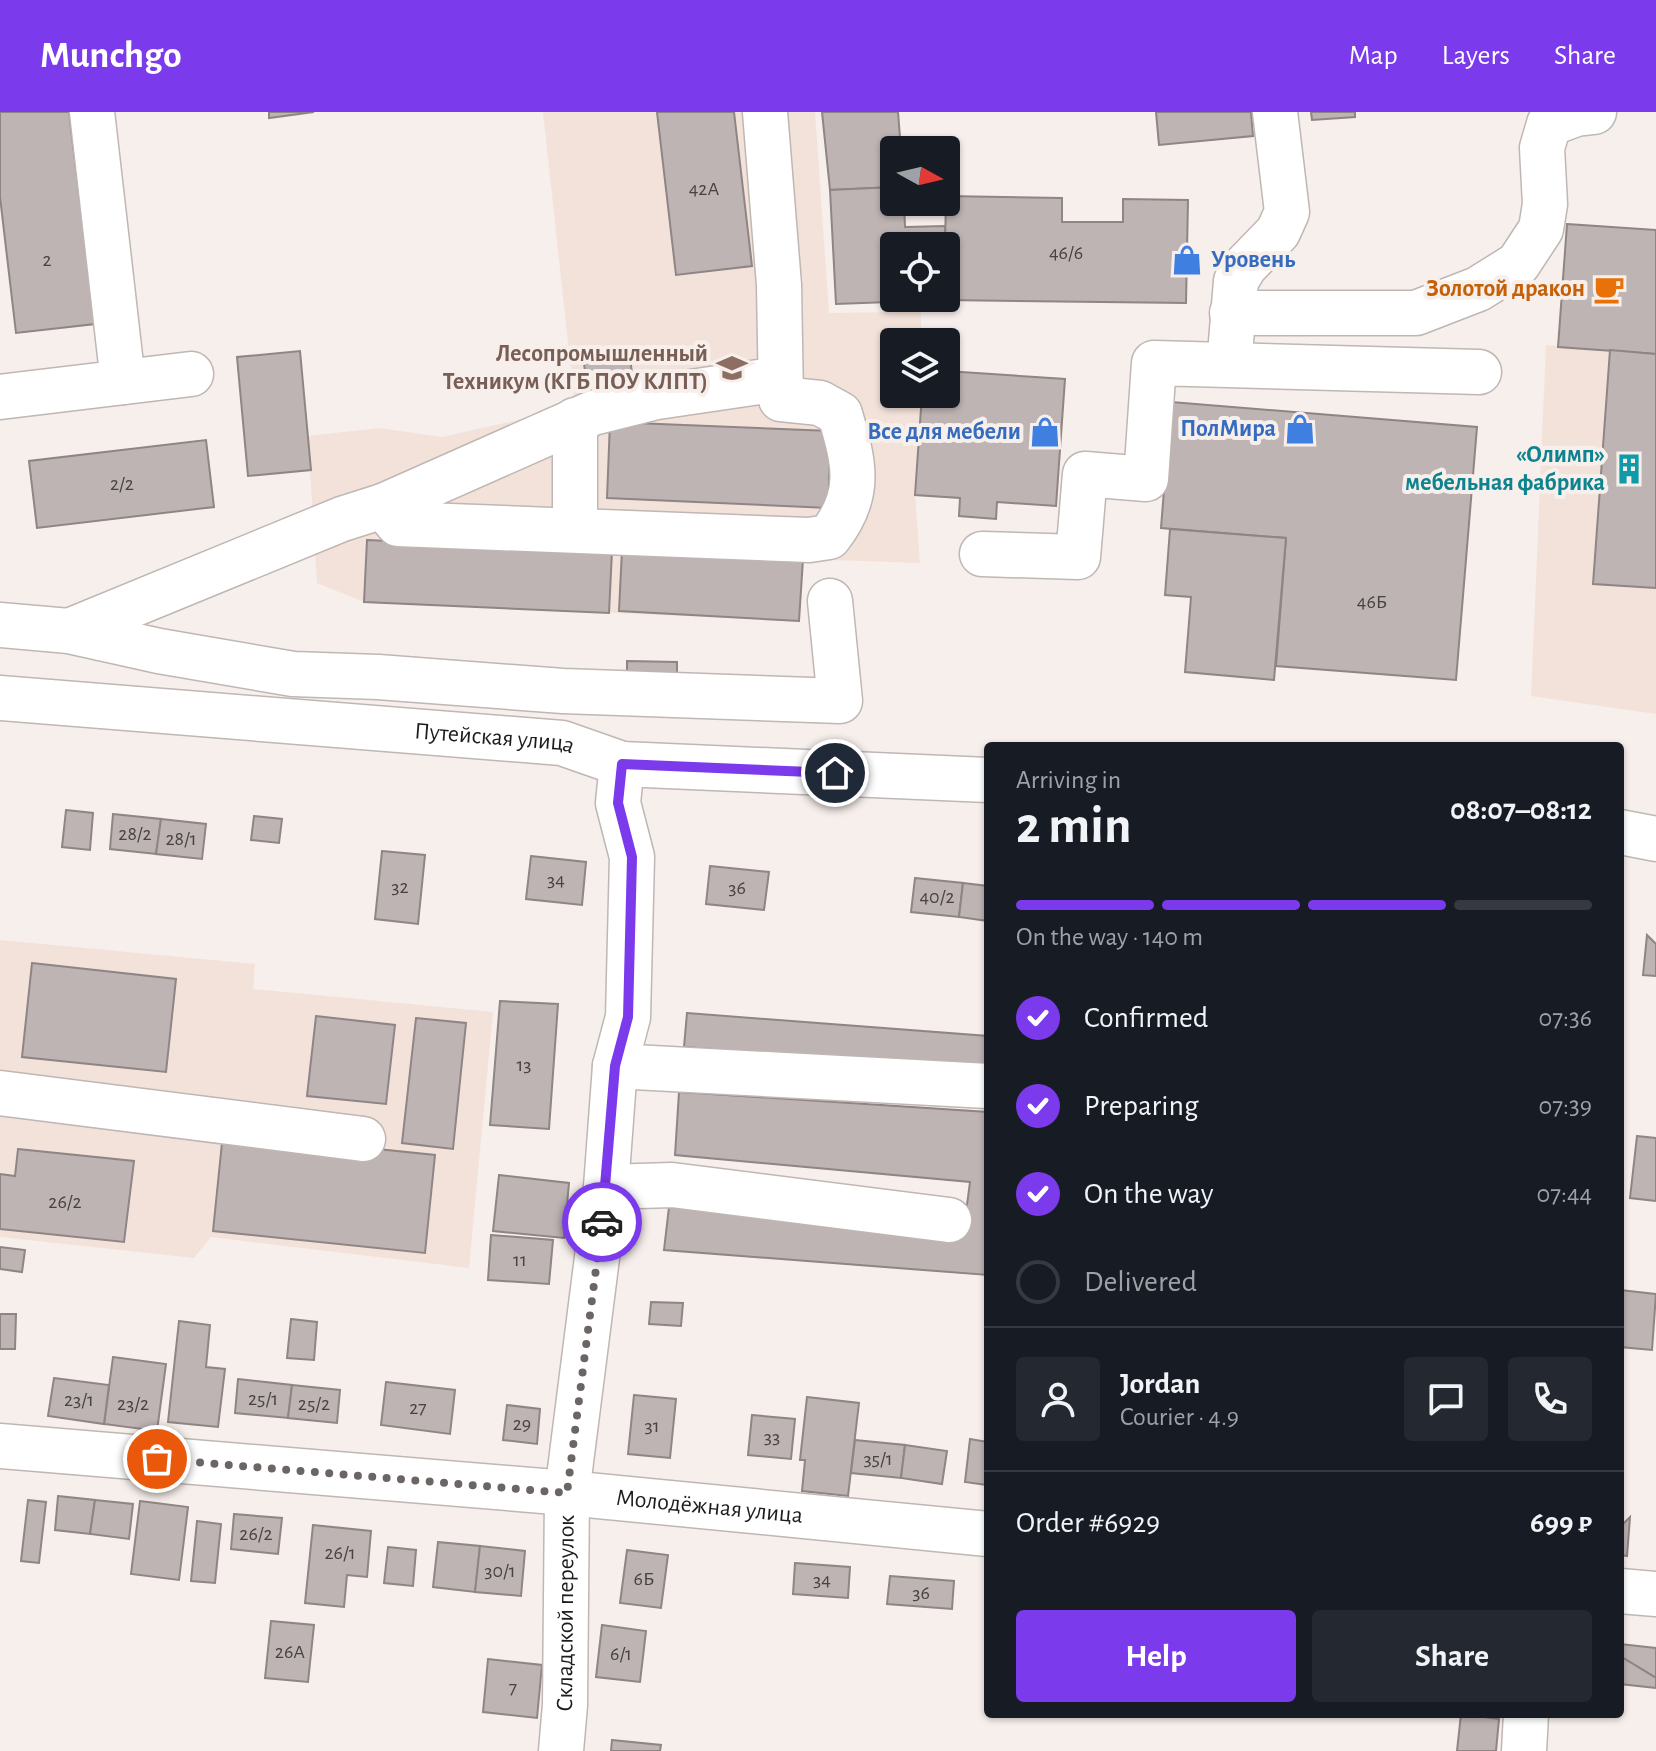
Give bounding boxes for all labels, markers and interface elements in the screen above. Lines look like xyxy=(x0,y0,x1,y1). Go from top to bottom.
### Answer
text: Munchgo xyxy=(40,37,182,75)
text: Map xyxy=(1349,42,1398,70)
text: Layers xyxy=(1442,42,1510,70)
text: Share xyxy=(1554,42,1616,70)
north arrow xyxy=(880,136,960,216)
map controls xyxy=(880,136,960,408)
house number: 42А xyxy=(689,179,719,199)
button: locate xyxy=(880,232,960,312)
house number: 46/6 xyxy=(1049,243,1083,263)
shop icon: Уровень xyxy=(1170,243,1204,277)
place label: Уровень xyxy=(1211,248,1295,272)
house number: 2 xyxy=(42,250,52,270)
cafe icon: Золотой дракон xyxy=(1592,272,1626,306)
place label: Золотой дракон xyxy=(1426,277,1585,301)
button: layers xyxy=(880,328,960,408)
place label: Лесопромышленный Техникум (КГБ ПОУ КЛПТ) xyxy=(443,342,708,394)
school or university icon: Лесопромышленный Техникум (КГБ ПОУ КЛПТ) xyxy=(715,351,749,385)
shop icon: ПолМира xyxy=(1283,412,1317,446)
shop icon: Все для мебели xyxy=(1028,415,1062,449)
place label: ПолМира xyxy=(1180,417,1276,441)
place label: Все для мебели xyxy=(867,420,1021,444)
place label: «Олимп» мебельная фабрика xyxy=(1405,443,1605,495)
building icon: «Олимп» мебельная фабрика xyxy=(1612,452,1646,486)
house number: 2/2 xyxy=(110,474,134,494)
house number: 46Б xyxy=(1357,592,1387,612)
street label: Путейская улица xyxy=(413,719,578,758)
pin xyxy=(801,739,869,807)
icon: home xyxy=(813,751,857,795)
text: Arriving in xyxy=(1016,767,1121,793)
text: 08:07–08:12 xyxy=(1450,795,1592,825)
text: 2 min xyxy=(1016,800,1131,852)
house number: 28/2 xyxy=(118,824,152,844)
house number: 28/1 xyxy=(165,829,197,849)
house number: 34 xyxy=(547,870,565,890)
house number: 32 xyxy=(391,877,409,897)
house number: 36 xyxy=(728,878,746,898)
house number: 40/2 xyxy=(919,887,955,907)
text: On the way · 140 m xyxy=(1016,924,1203,950)
icon: check xyxy=(1016,996,1060,1040)
text: Confirmed xyxy=(1084,1003,1208,1033)
text: 07:36 xyxy=(1539,1005,1592,1031)
house number: 13 xyxy=(516,1055,532,1075)
icon: check xyxy=(1016,1084,1060,1128)
text: Preparing xyxy=(1084,1091,1199,1121)
text: 07:39 xyxy=(1539,1093,1592,1119)
icon: check xyxy=(1016,1172,1060,1216)
text: On the way xyxy=(1084,1179,1213,1209)
text: 07:44 xyxy=(1536,1181,1592,1207)
courier xyxy=(562,1182,642,1262)
house number: 26/2 xyxy=(48,1192,82,1212)
icon: car xyxy=(580,1200,624,1244)
house number: 11 xyxy=(513,1250,527,1270)
text: Delivered xyxy=(1084,1267,1197,1297)
button: person xyxy=(1016,1357,1100,1441)
button: chat xyxy=(1404,1357,1488,1441)
button: phone xyxy=(1508,1357,1592,1441)
text: Jordan xyxy=(1120,1369,1200,1399)
house number: 25/1 xyxy=(248,1389,278,1409)
house number: 23/1 xyxy=(64,1390,94,1410)
house number: 23/2 xyxy=(117,1394,149,1414)
house number: 25/2 xyxy=(298,1394,330,1414)
house number: 27 xyxy=(409,1398,427,1418)
text: Courier · 4.9 xyxy=(1120,1404,1239,1430)
house number: 29 xyxy=(513,1414,531,1434)
house number: 31 xyxy=(644,1416,660,1436)
pin xyxy=(123,1425,191,1493)
house number: 33 xyxy=(764,1427,780,1447)
icon: bag xyxy=(135,1437,179,1481)
house number: 35/1 xyxy=(863,1449,893,1469)
street label: Молодёжная улица xyxy=(615,1486,804,1528)
text: Order #6929 xyxy=(1016,1508,1160,1538)
text: 699 ₽ xyxy=(1530,1508,1592,1538)
street label: Складской переулок xyxy=(552,1515,579,1713)
house number: 26/2 xyxy=(239,1524,273,1544)
house number: 26/1 xyxy=(324,1543,356,1563)
house number: 30/1 xyxy=(484,1561,516,1581)
house number: 6Б xyxy=(634,1569,654,1589)
house number: 34 xyxy=(813,1570,831,1590)
house number: 36 xyxy=(912,1583,930,1603)
button: Help xyxy=(1016,1610,1296,1702)
button: Share xyxy=(1312,1610,1592,1702)
house number: 26А xyxy=(275,1642,305,1662)
house number: 6/1 xyxy=(610,1644,632,1664)
house number: 7 xyxy=(509,1678,517,1698)

